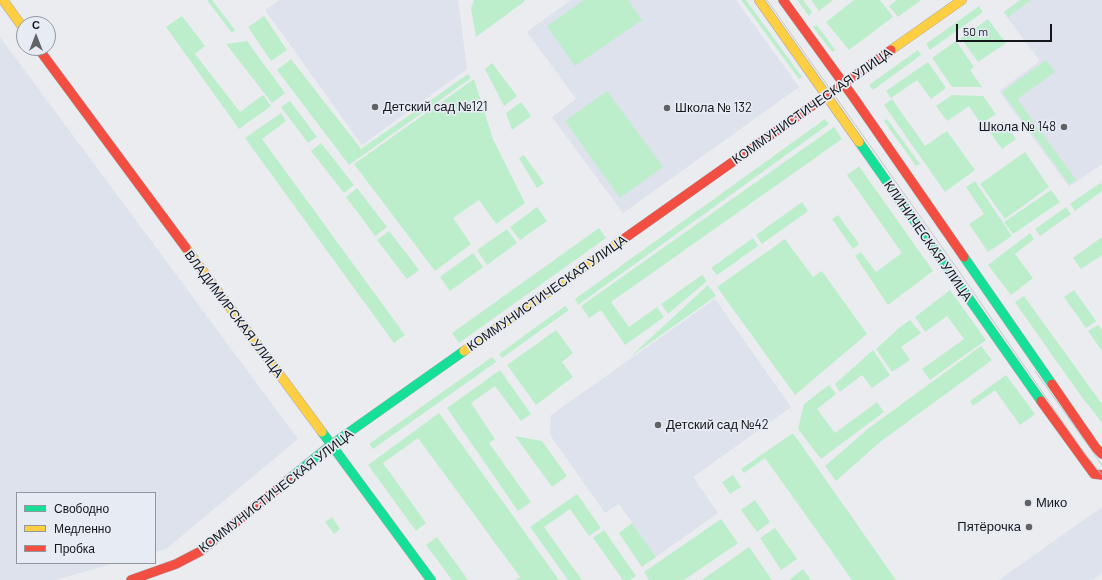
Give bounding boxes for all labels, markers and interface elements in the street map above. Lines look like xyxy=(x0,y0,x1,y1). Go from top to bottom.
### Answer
north arrow xyxy=(16,16,56,56)
scale bar xyxy=(958,16,1054,42)
text: С xyxy=(32,18,40,31)
text: 50 m xyxy=(963,24,988,38)
street label: КОММУНИСТИЧЕСКАЯ УЛИЦА xyxy=(729,45,895,167)
place label: Детский сад №121 xyxy=(383,99,487,115)
place label: Школа № 132 xyxy=(675,100,752,116)
marker: Детский сад №121 xyxy=(370,102,380,112)
marker: Школа № 132 xyxy=(662,103,672,113)
place label: Школа № 148 xyxy=(979,119,1056,135)
marker: Школа № 148 xyxy=(1059,122,1069,132)
street label: КЛИНИЧЕСКАЯ УЛИЦА xyxy=(881,178,975,304)
street label: КОММУНИСТИЧЕСКАЯ УЛИЦА xyxy=(464,232,630,354)
street label: ВЛАДИМИРСКАЯ УЛИЦА xyxy=(181,248,287,380)
place label: Детский сад №42 xyxy=(666,417,769,433)
marker: Детский сад №42 xyxy=(653,420,663,430)
street label: КОММУНИСТИЧЕСКАЯ УЛИЦА xyxy=(196,426,356,556)
legend xyxy=(16,492,156,564)
place label: Мико xyxy=(1036,495,1067,511)
marker: Мико xyxy=(1023,498,1033,508)
text: Свободно xyxy=(54,501,109,515)
place label: Пятёрочка xyxy=(957,519,1021,535)
text: Медленно xyxy=(54,521,111,535)
marker: Пятёрочка xyxy=(1024,522,1034,532)
text: Пробка xyxy=(54,541,95,555)

